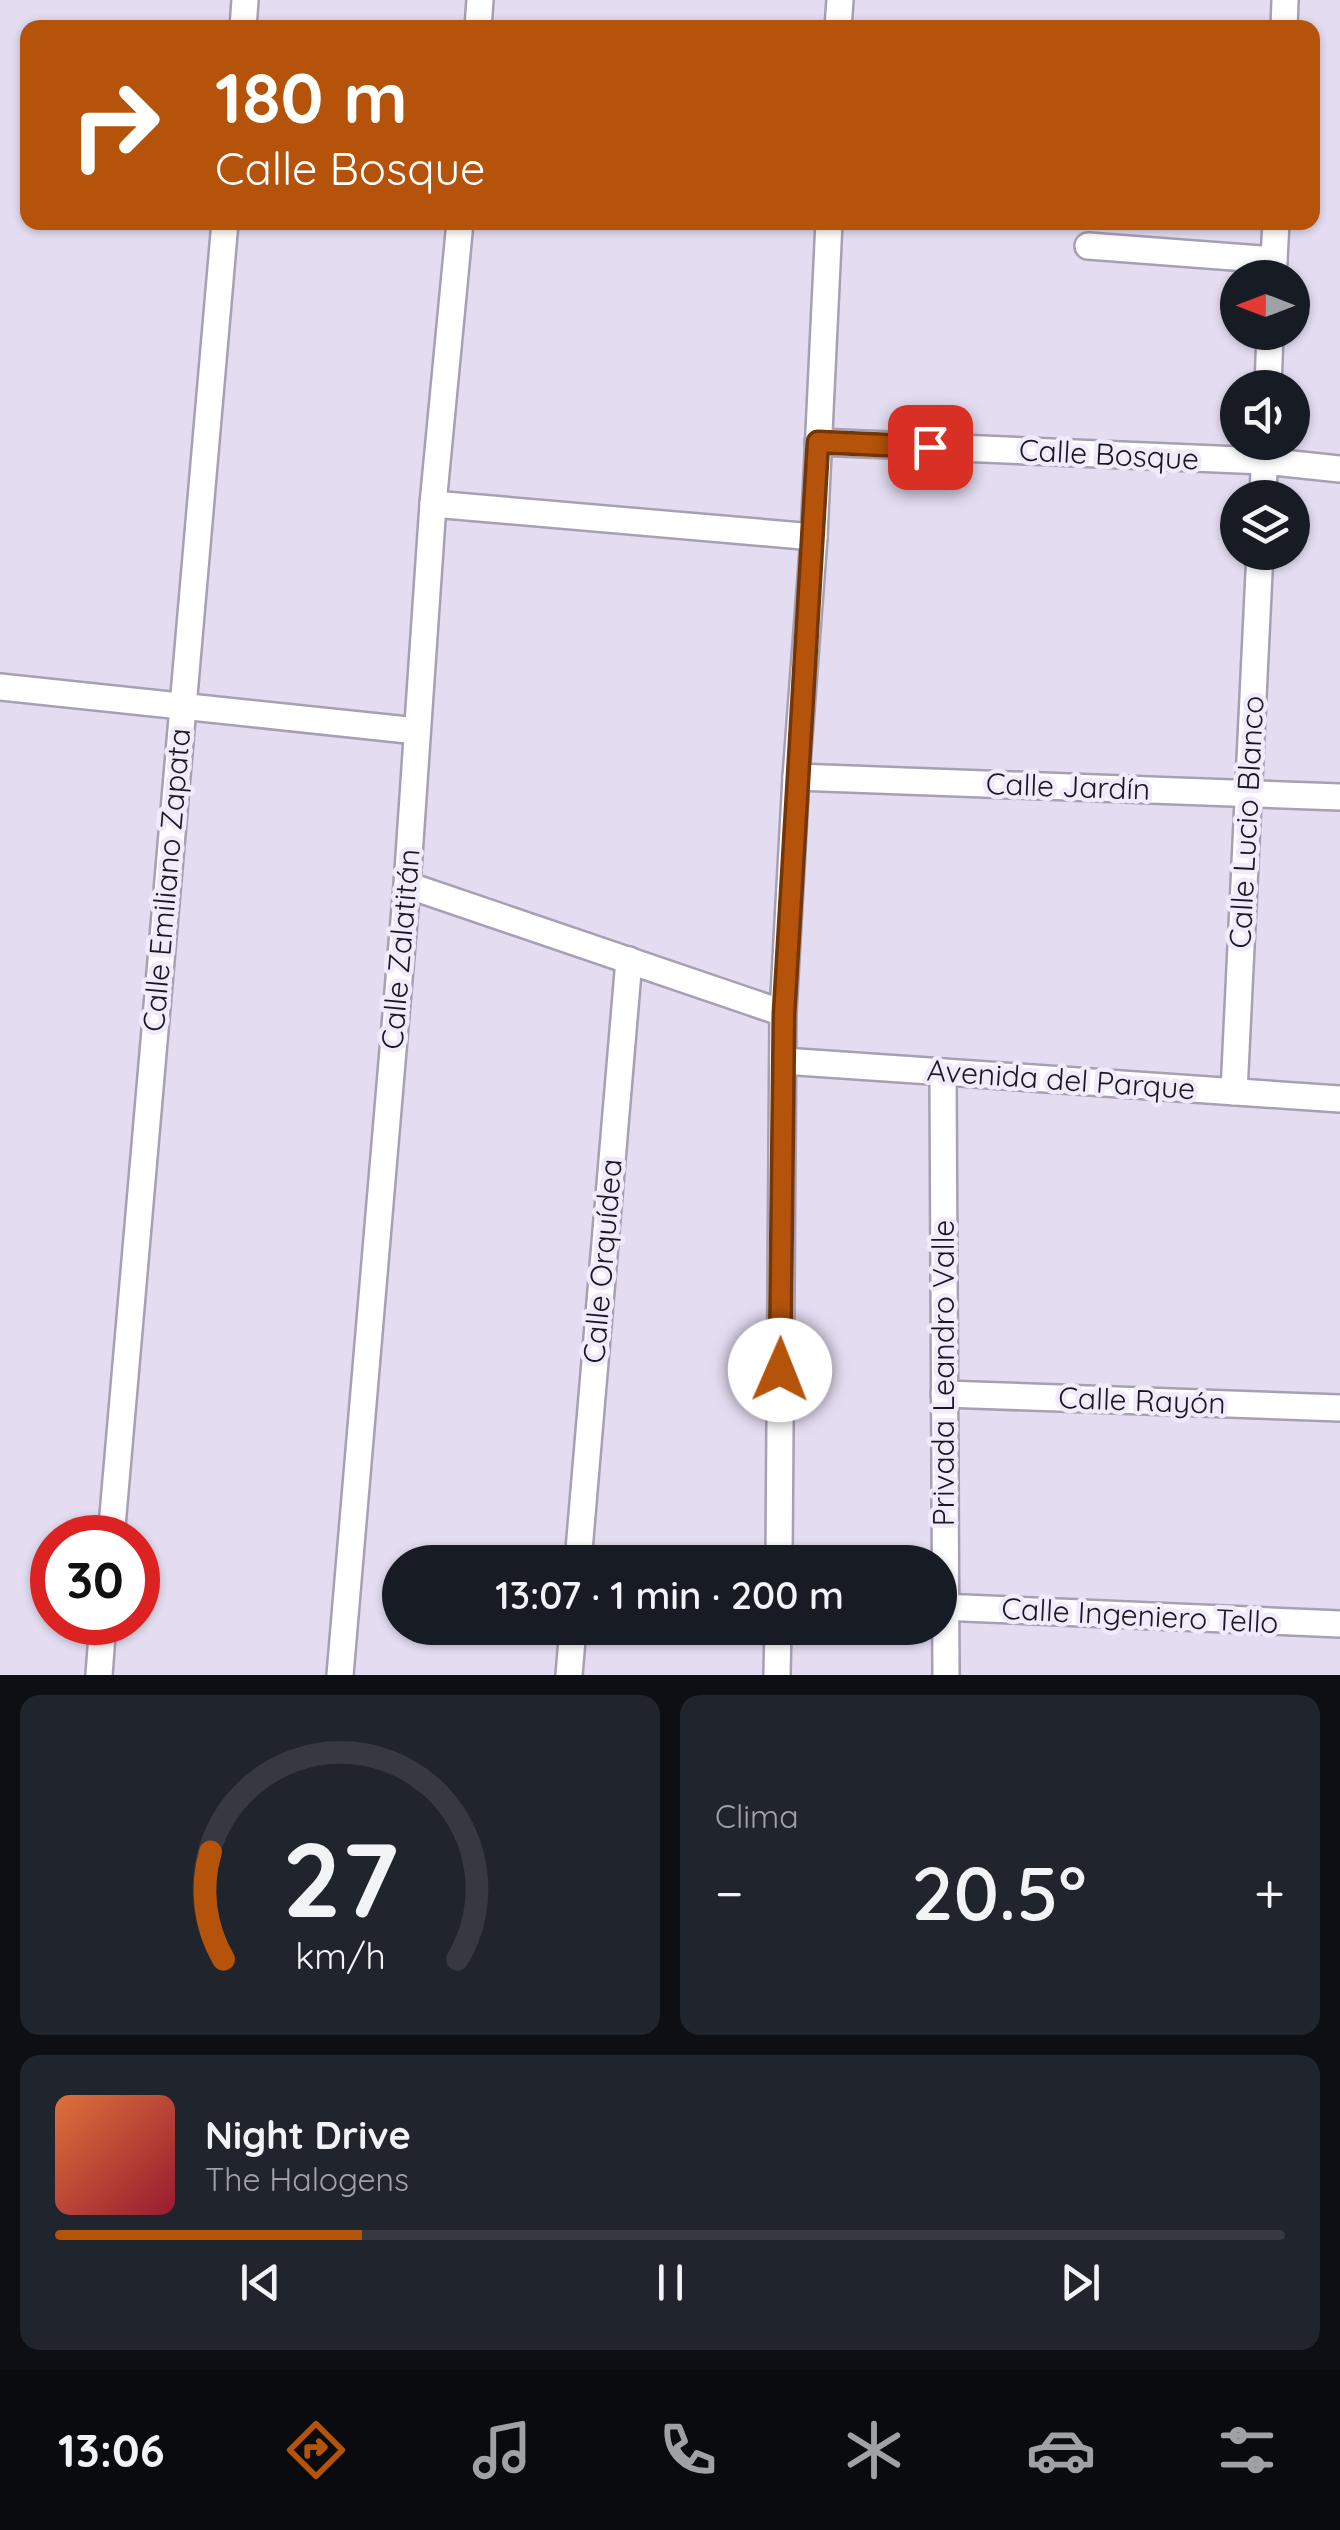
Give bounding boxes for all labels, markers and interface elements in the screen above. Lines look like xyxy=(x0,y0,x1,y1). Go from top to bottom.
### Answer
text: 180 m xyxy=(215,53,408,141)
icon: right xyxy=(50,60,180,190)
text: Calle Bosque xyxy=(215,140,485,196)
north arrow xyxy=(1220,260,1310,350)
map controls xyxy=(1220,260,1310,570)
button: sound xyxy=(1220,370,1310,460)
pin xyxy=(888,405,973,490)
icon: arrive xyxy=(903,420,958,475)
street label: Calle Bosque xyxy=(1018,430,1200,478)
button: layers xyxy=(1220,480,1310,570)
street label: Calle Lucio Blanco xyxy=(1220,695,1272,949)
street label: Calle Emiliano Zapata xyxy=(134,727,198,1033)
street label: Calle Jardín xyxy=(985,764,1151,808)
street label: Calle Zalatitán xyxy=(372,847,428,1051)
street label: Avenida del Parque xyxy=(926,1051,1196,1107)
street label: Calle Orquídea xyxy=(574,1157,630,1365)
street label: Privada Leandro Valle xyxy=(924,1220,962,1526)
position arrow xyxy=(728,1318,832,1422)
street label: Calle Rayón xyxy=(1058,1378,1226,1422)
speed limit sign: 30 xyxy=(30,1515,160,1645)
text: 13:07 · 1 min · 200 m xyxy=(495,1571,844,1619)
street label: Calle Ingeniero Tello xyxy=(1001,1589,1280,1641)
text: Clima xyxy=(715,1796,799,1836)
text: 27 xyxy=(282,1813,398,1943)
text: 20.5° xyxy=(911,1845,1086,1939)
text: − xyxy=(715,1858,744,1927)
text: + xyxy=(1254,1858,1285,1927)
text: km/h xyxy=(295,1933,385,1978)
text: Night Drive xyxy=(205,2111,411,2159)
text: The Halogens xyxy=(205,2159,409,2199)
icon: previous xyxy=(233,2255,288,2310)
icon: pause xyxy=(643,2255,698,2310)
icon: next xyxy=(1053,2255,1108,2310)
icon: directions xyxy=(281,2415,351,2485)
icon: music xyxy=(467,2415,537,2485)
icon: phone xyxy=(653,2415,723,2485)
icon: climate xyxy=(839,2415,909,2485)
icon: car xyxy=(1026,2415,1096,2485)
icon: filters xyxy=(1212,2415,1282,2485)
text: 13:06 xyxy=(58,2422,165,2478)

